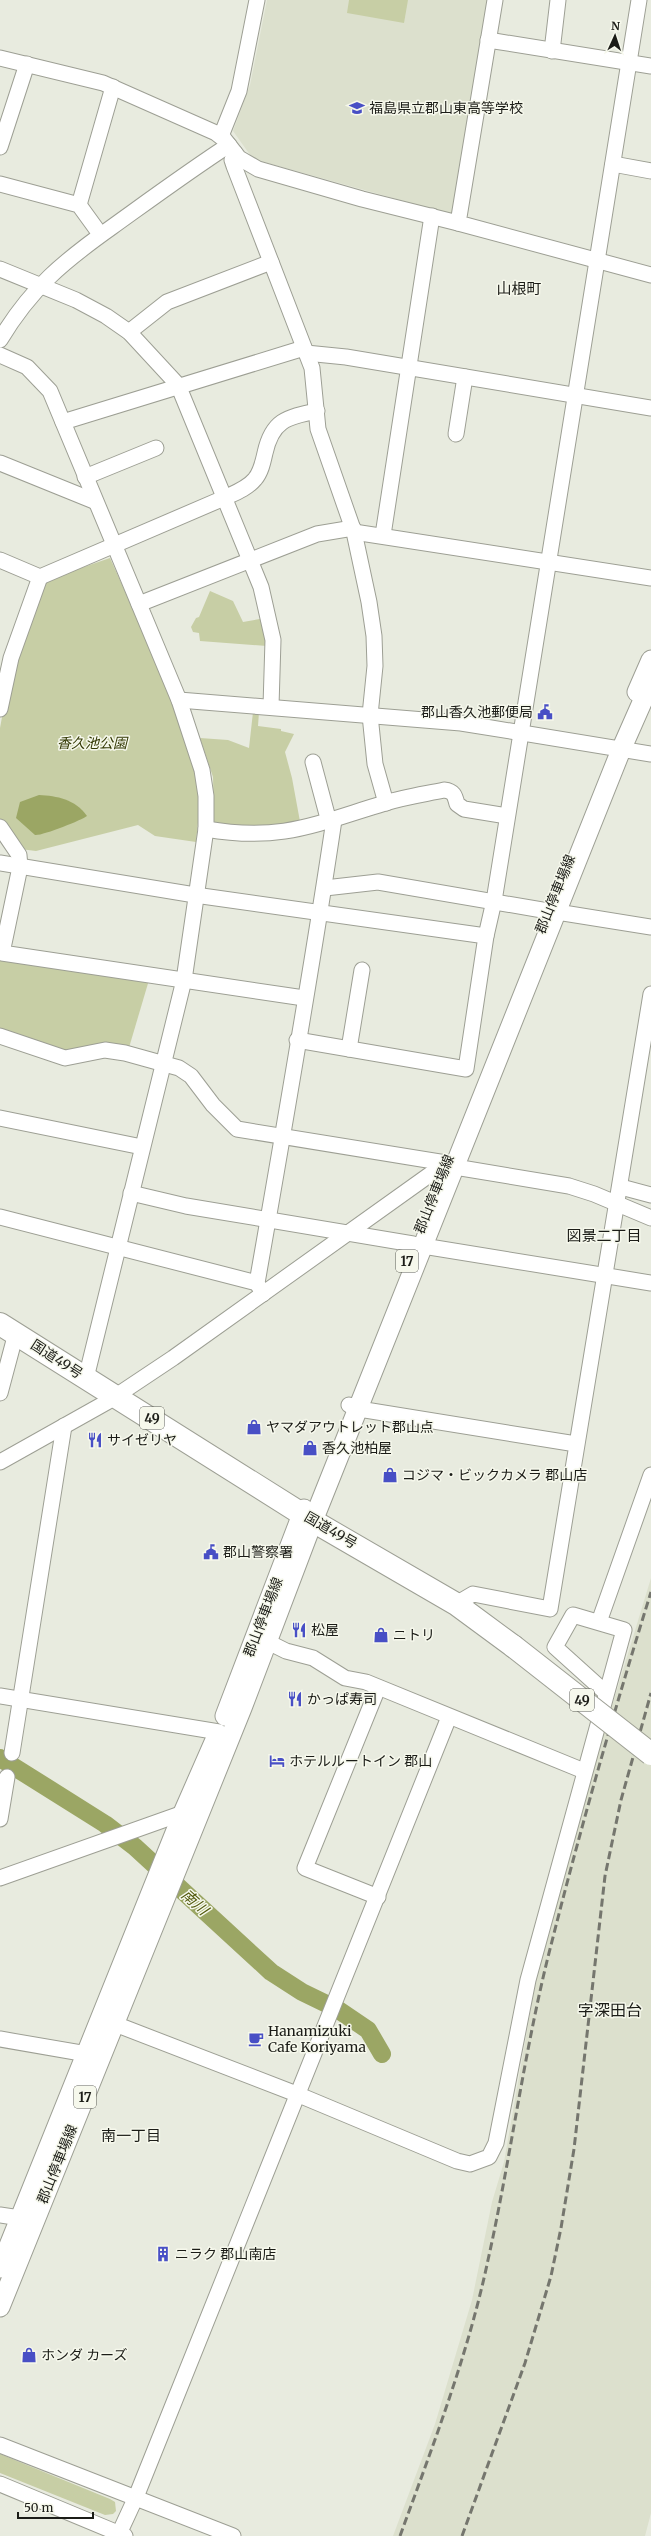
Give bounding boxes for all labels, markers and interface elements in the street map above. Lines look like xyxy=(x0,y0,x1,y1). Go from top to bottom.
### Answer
north arrow xyxy=(595,16,635,56)
text: N xyxy=(611,19,621,33)
school or university icon: 福島県立郡山東高等学校 xyxy=(348,99,366,117)
place label: 福島県立郡山東高等学校 xyxy=(369,99,523,117)
district label: 山根町 xyxy=(496,279,542,298)
place label: 郡山香久池郵便局 xyxy=(421,703,533,721)
public building icon: 郡山香久池郵便局 xyxy=(536,703,554,721)
park label: 香久池公園 xyxy=(57,734,129,752)
street label: 郡山停車場線 xyxy=(531,852,579,936)
street label: 郡山停車場線 xyxy=(410,1152,458,1236)
district label: 図景二丁目 xyxy=(566,1226,642,1245)
road number: 17 xyxy=(396,1250,418,1272)
street label: 国道49号 xyxy=(28,1336,86,1382)
road number: 49 xyxy=(140,1407,164,1429)
shop icon: ヤマダアウトレット郡山点 xyxy=(245,1418,263,1436)
place label: ヤマダアウトレット郡山点 xyxy=(266,1418,434,1436)
restaurant icon: サイゼリヤ xyxy=(86,1431,104,1449)
place label: サイゼリヤ xyxy=(107,1431,177,1449)
shop icon: 香久池柏屋 xyxy=(301,1439,319,1457)
place label: 香久池柏屋 xyxy=(322,1439,392,1457)
shop icon: コジマ・ビックカメラ 郡山店 xyxy=(381,1466,399,1484)
place label: コジマ・ビックカメラ 郡山店 xyxy=(402,1466,587,1484)
street label: 国道49号 xyxy=(301,1508,361,1552)
public building icon: 郡山警察署 xyxy=(202,1543,220,1561)
place label: 郡山警察署 xyxy=(223,1543,293,1561)
street label: 郡山停車場線 xyxy=(240,1575,286,1659)
restaurant icon: 松屋 xyxy=(290,1621,308,1639)
place label: 松屋 xyxy=(311,1621,339,1639)
shop icon: ニトリ xyxy=(372,1626,390,1644)
place label: ニトリ xyxy=(393,1626,435,1644)
road number: 49 xyxy=(570,1689,594,1711)
restaurant icon: かっぱ寿司 xyxy=(286,1690,304,1708)
place label: かっぱ寿司 xyxy=(307,1690,377,1708)
hotel icon: ホテルルートイン 郡山 xyxy=(268,1752,286,1770)
place label: ホテルルートイン 郡山 xyxy=(289,1752,432,1770)
water label: 南川 xyxy=(177,1885,214,1920)
district label: 字深田台 xyxy=(578,2000,642,2020)
place label: Hanamizuki Cafe Koriyama xyxy=(268,2022,366,2056)
cafe icon: Hanamizuki Cafe Koriyama xyxy=(247,2030,265,2048)
road number: 17 xyxy=(74,2086,96,2108)
street label: 郡山停車場線 xyxy=(33,2122,81,2206)
district label: 南一丁目 xyxy=(101,2126,161,2145)
building icon: ニラク 郡山南店 xyxy=(154,2245,172,2263)
place label: ニラク 郡山南店 xyxy=(175,2245,276,2263)
shop icon: ホンダ カーズ xyxy=(20,2346,38,2364)
place label: ホンダ カーズ xyxy=(41,2346,128,2364)
scale bar xyxy=(18,2494,93,2520)
text: 50 m xyxy=(24,2500,53,2515)

